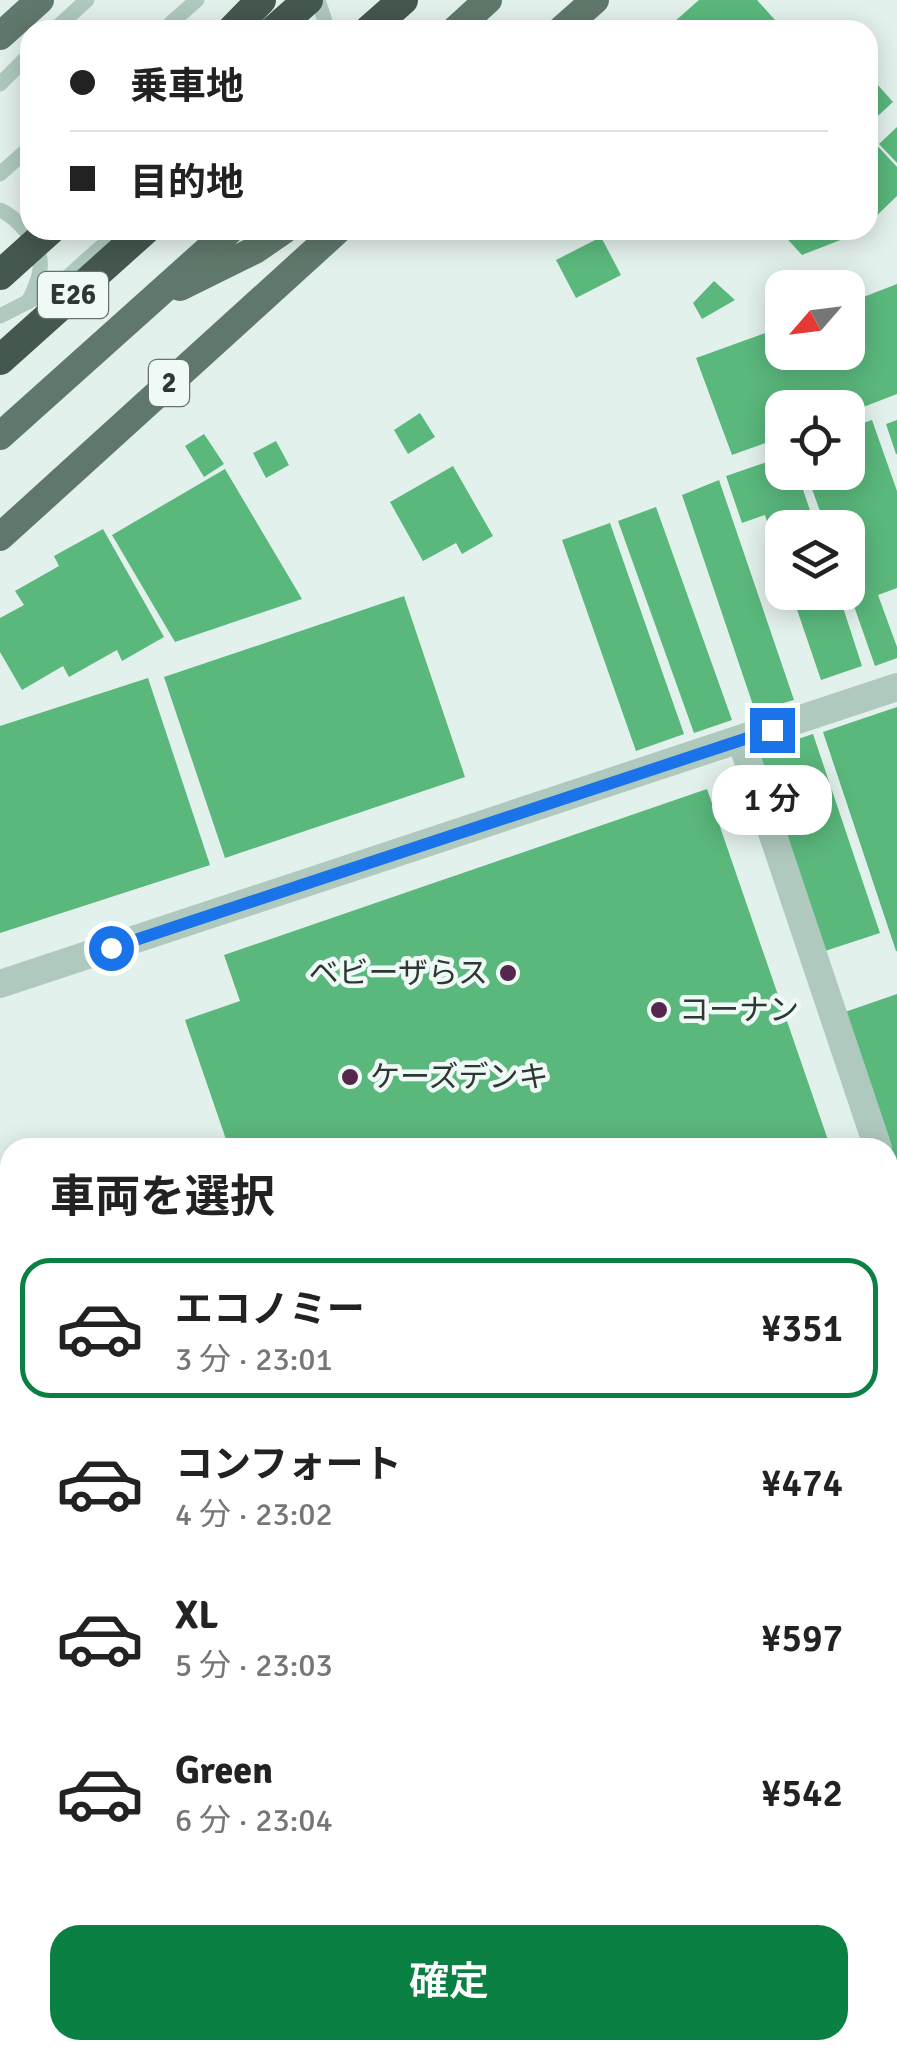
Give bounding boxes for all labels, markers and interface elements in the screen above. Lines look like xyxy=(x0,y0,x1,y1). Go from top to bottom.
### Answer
text: 乗車地 xyxy=(130,63,244,110)
text: 目的地 xyxy=(130,159,244,206)
north arrow xyxy=(765,270,865,370)
map controls xyxy=(765,270,865,610)
road number: E26 xyxy=(38,272,108,318)
road number: 2 xyxy=(149,360,189,406)
button: locate xyxy=(765,390,865,490)
button: layers xyxy=(765,510,865,610)
route end xyxy=(750,708,795,753)
callout: 1 分 xyxy=(712,765,832,835)
text: 1 分 xyxy=(744,780,800,819)
route start xyxy=(89,926,134,971)
place label: ベビーザらス xyxy=(309,955,488,992)
marker: ベビーザらス xyxy=(497,962,519,984)
place label: コーナン xyxy=(679,992,799,1029)
marker: コーナン xyxy=(648,999,670,1021)
place label: ケーズデンキ xyxy=(370,1059,549,1096)
marker: ケーズデンキ xyxy=(339,1066,361,1088)
text: 車両を選択 xyxy=(50,1170,275,1225)
icon: car xyxy=(55,1283,145,1373)
text: エコノミー xyxy=(175,1286,365,1333)
text: ¥351 xyxy=(761,1305,843,1352)
text: 3 分 · 23:01 xyxy=(175,1340,333,1379)
icon: car xyxy=(55,1438,145,1528)
text: コンフォート xyxy=(175,1441,402,1488)
text: ¥474 xyxy=(761,1460,843,1507)
text: 4 分 · 23:02 xyxy=(175,1495,333,1534)
text: XL xyxy=(175,1592,218,1639)
icon: car xyxy=(55,1593,145,1683)
text: ¥597 xyxy=(761,1615,843,1662)
text: 5 分 · 23:03 xyxy=(175,1646,333,1685)
text: Green xyxy=(175,1747,273,1794)
icon: car xyxy=(55,1748,145,1838)
text: ¥542 xyxy=(761,1770,843,1817)
text: 6 分 · 23:04 xyxy=(175,1801,333,1840)
button: 確定 xyxy=(50,1925,848,2040)

